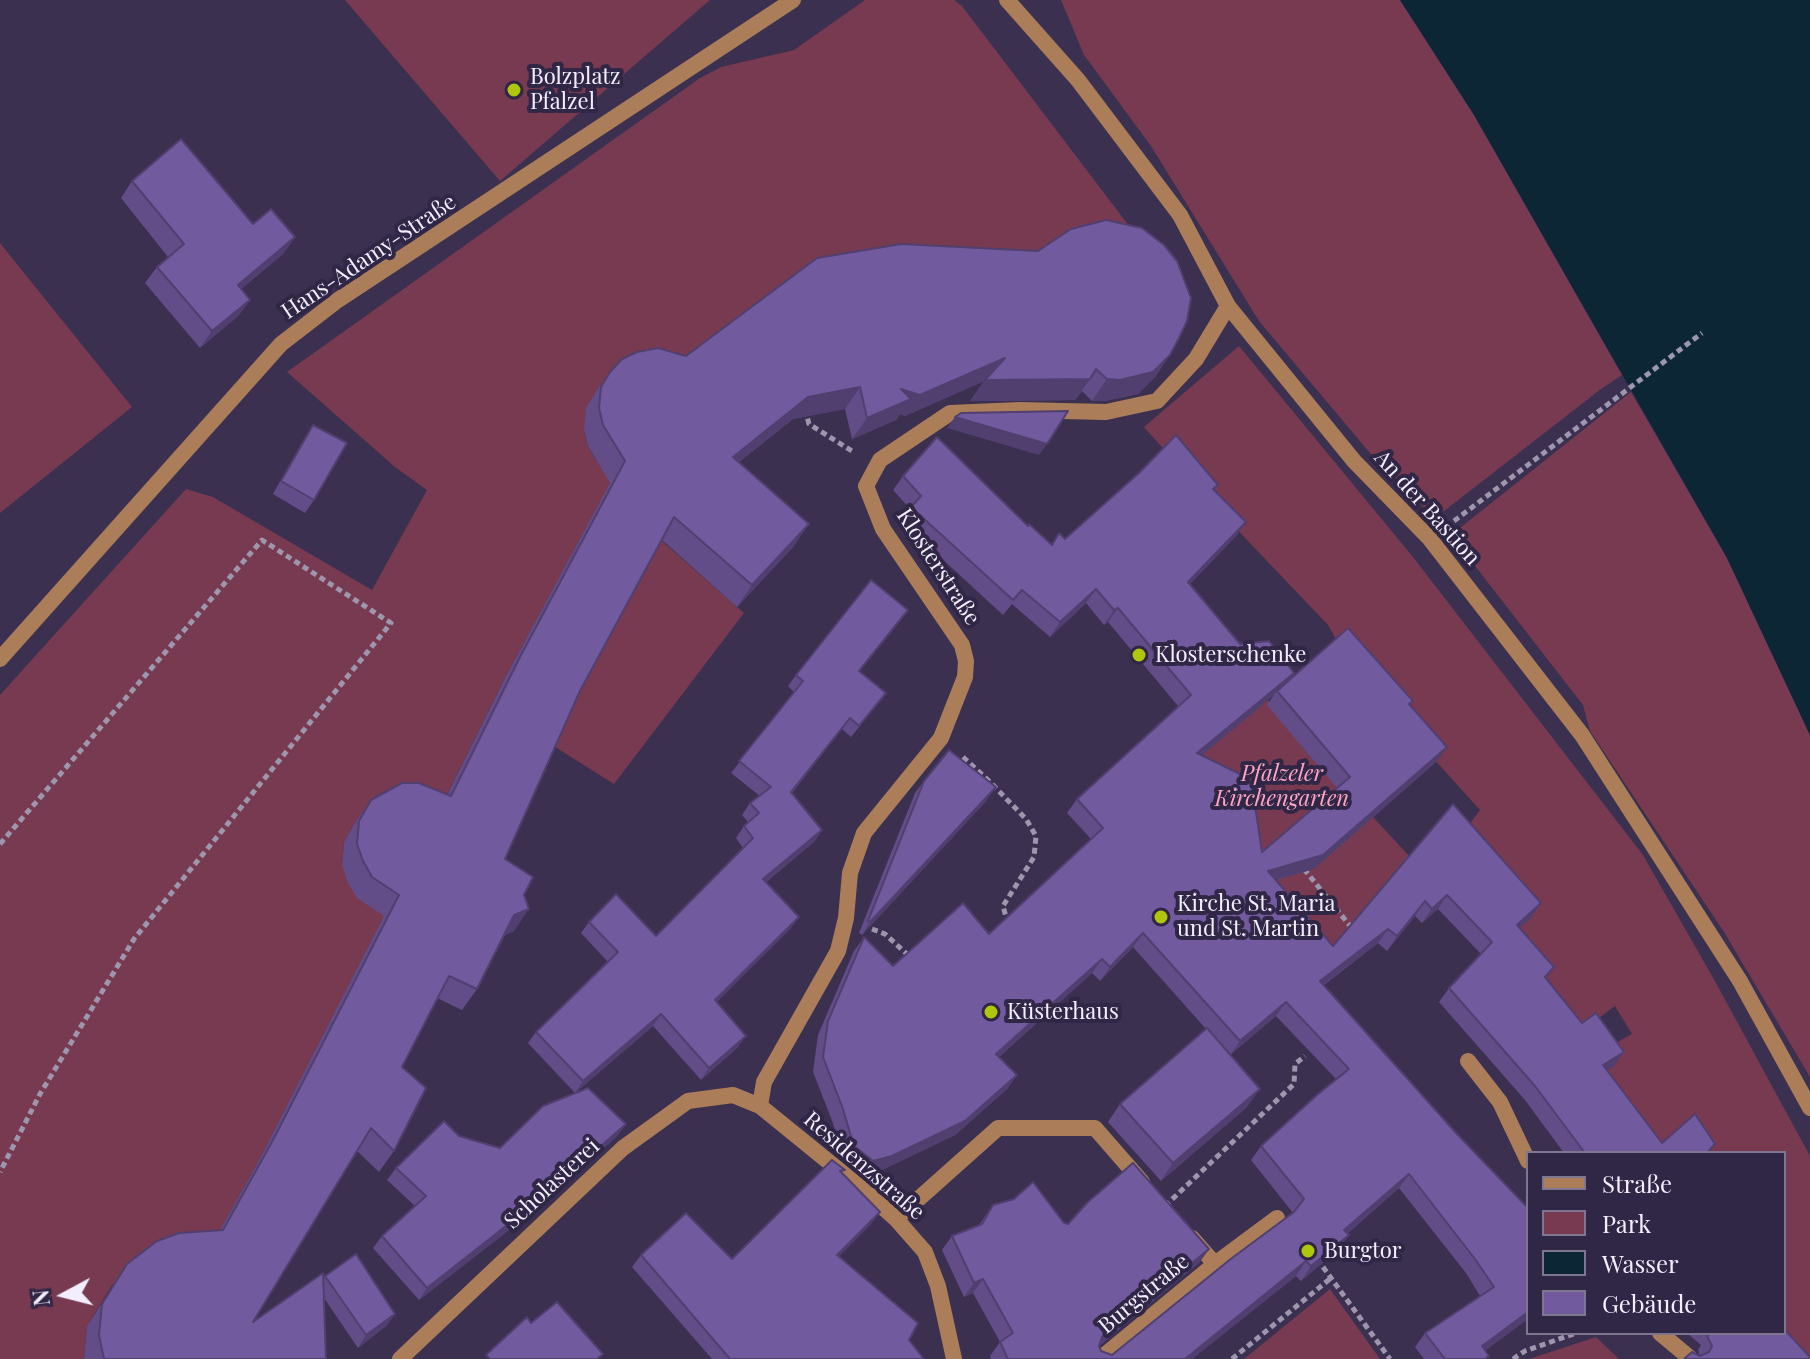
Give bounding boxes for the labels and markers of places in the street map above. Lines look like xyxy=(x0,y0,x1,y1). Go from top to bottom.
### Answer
place label: Bolzplatz Pfalzel xyxy=(530,64,621,116)
marker: Bolzplatz Pfalzel xyxy=(505,81,523,99)
place label: Klosterschenke xyxy=(1155,642,1306,668)
marker: Klosterschenke xyxy=(1130,646,1148,664)
place label: Kirche St. Maria und St. Martin xyxy=(1177,891,1335,942)
marker: Kirche St. Maria und St. Martin xyxy=(1152,908,1170,926)
place label: Küsterhaus xyxy=(1007,999,1119,1025)
marker: Küsterhaus xyxy=(982,1003,1000,1021)
place label: Burgtor xyxy=(1324,1238,1402,1264)
marker: Burgtor xyxy=(1299,1242,1317,1260)

